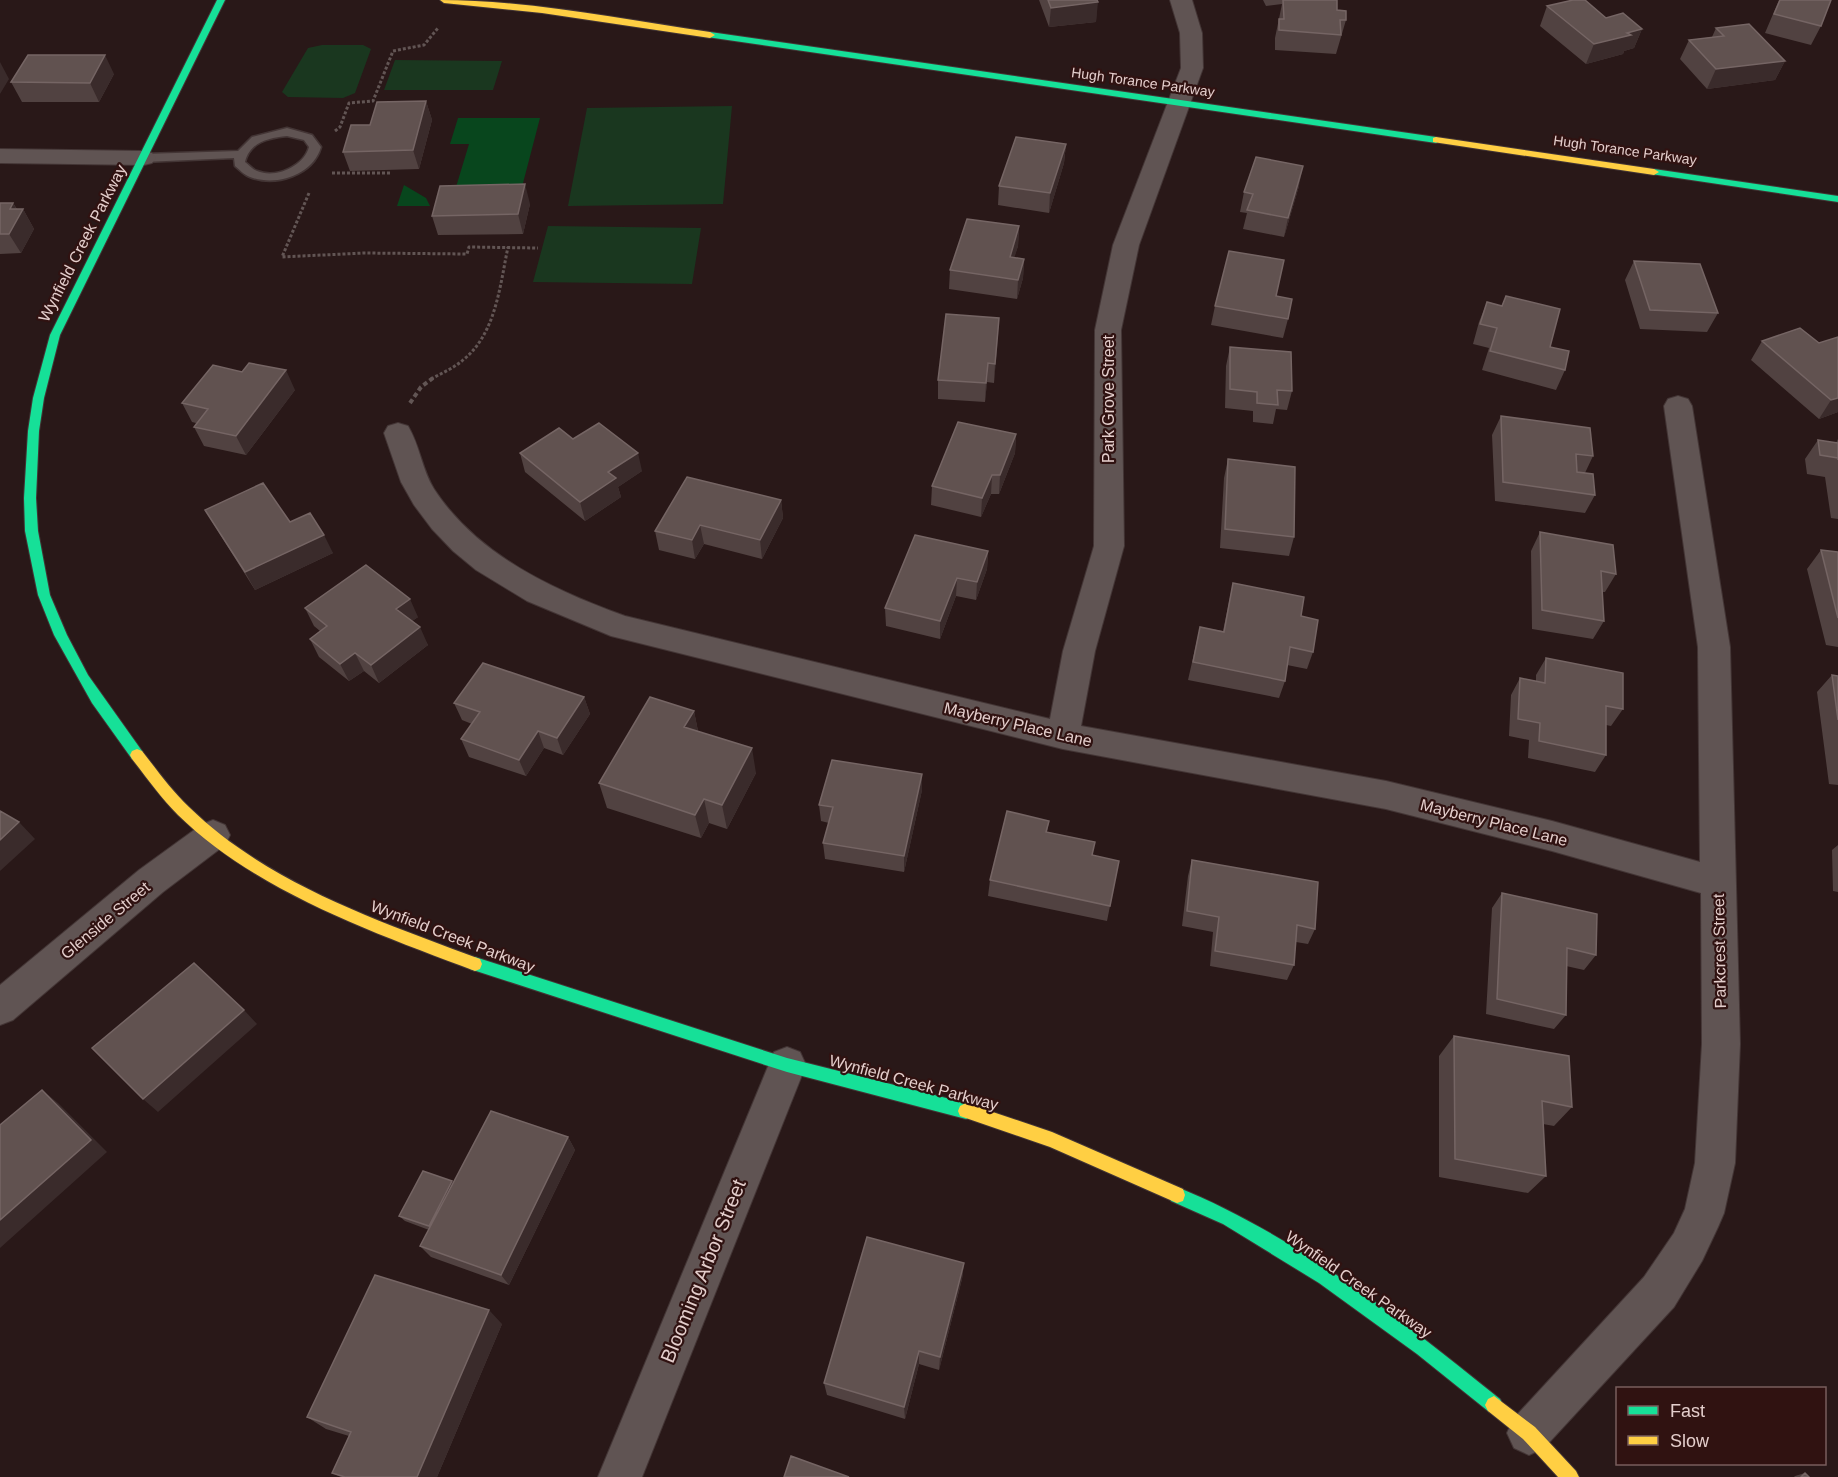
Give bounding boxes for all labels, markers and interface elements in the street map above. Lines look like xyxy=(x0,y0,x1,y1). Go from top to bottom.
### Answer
street label: Hugh Torance Parkway xyxy=(1070,64,1216,100)
street label: Hugh Torance Parkway xyxy=(1552,132,1698,168)
street label: Wynfield Creek Parkway xyxy=(35,162,130,325)
street label: Park Grove Street xyxy=(1100,334,1117,463)
street label: Mayberry Place Lane xyxy=(942,699,1094,750)
street label: Mayberry Place Lane xyxy=(1418,796,1569,849)
street label: Glenside Street xyxy=(58,878,153,962)
street label: Parkcrest Street xyxy=(1710,893,1729,1008)
street label: Wynfield Creek Parkway xyxy=(368,897,537,976)
street label: Wynfield Creek Parkway xyxy=(828,1052,1000,1113)
street label: Blooming Arbor Street xyxy=(656,1176,750,1366)
street label: Wynfield Creek Parkway xyxy=(1283,1228,1435,1341)
legend xyxy=(1616,1387,1826,1465)
text: Fast xyxy=(1670,1401,1705,1421)
text: Slow xyxy=(1670,1431,1710,1451)

